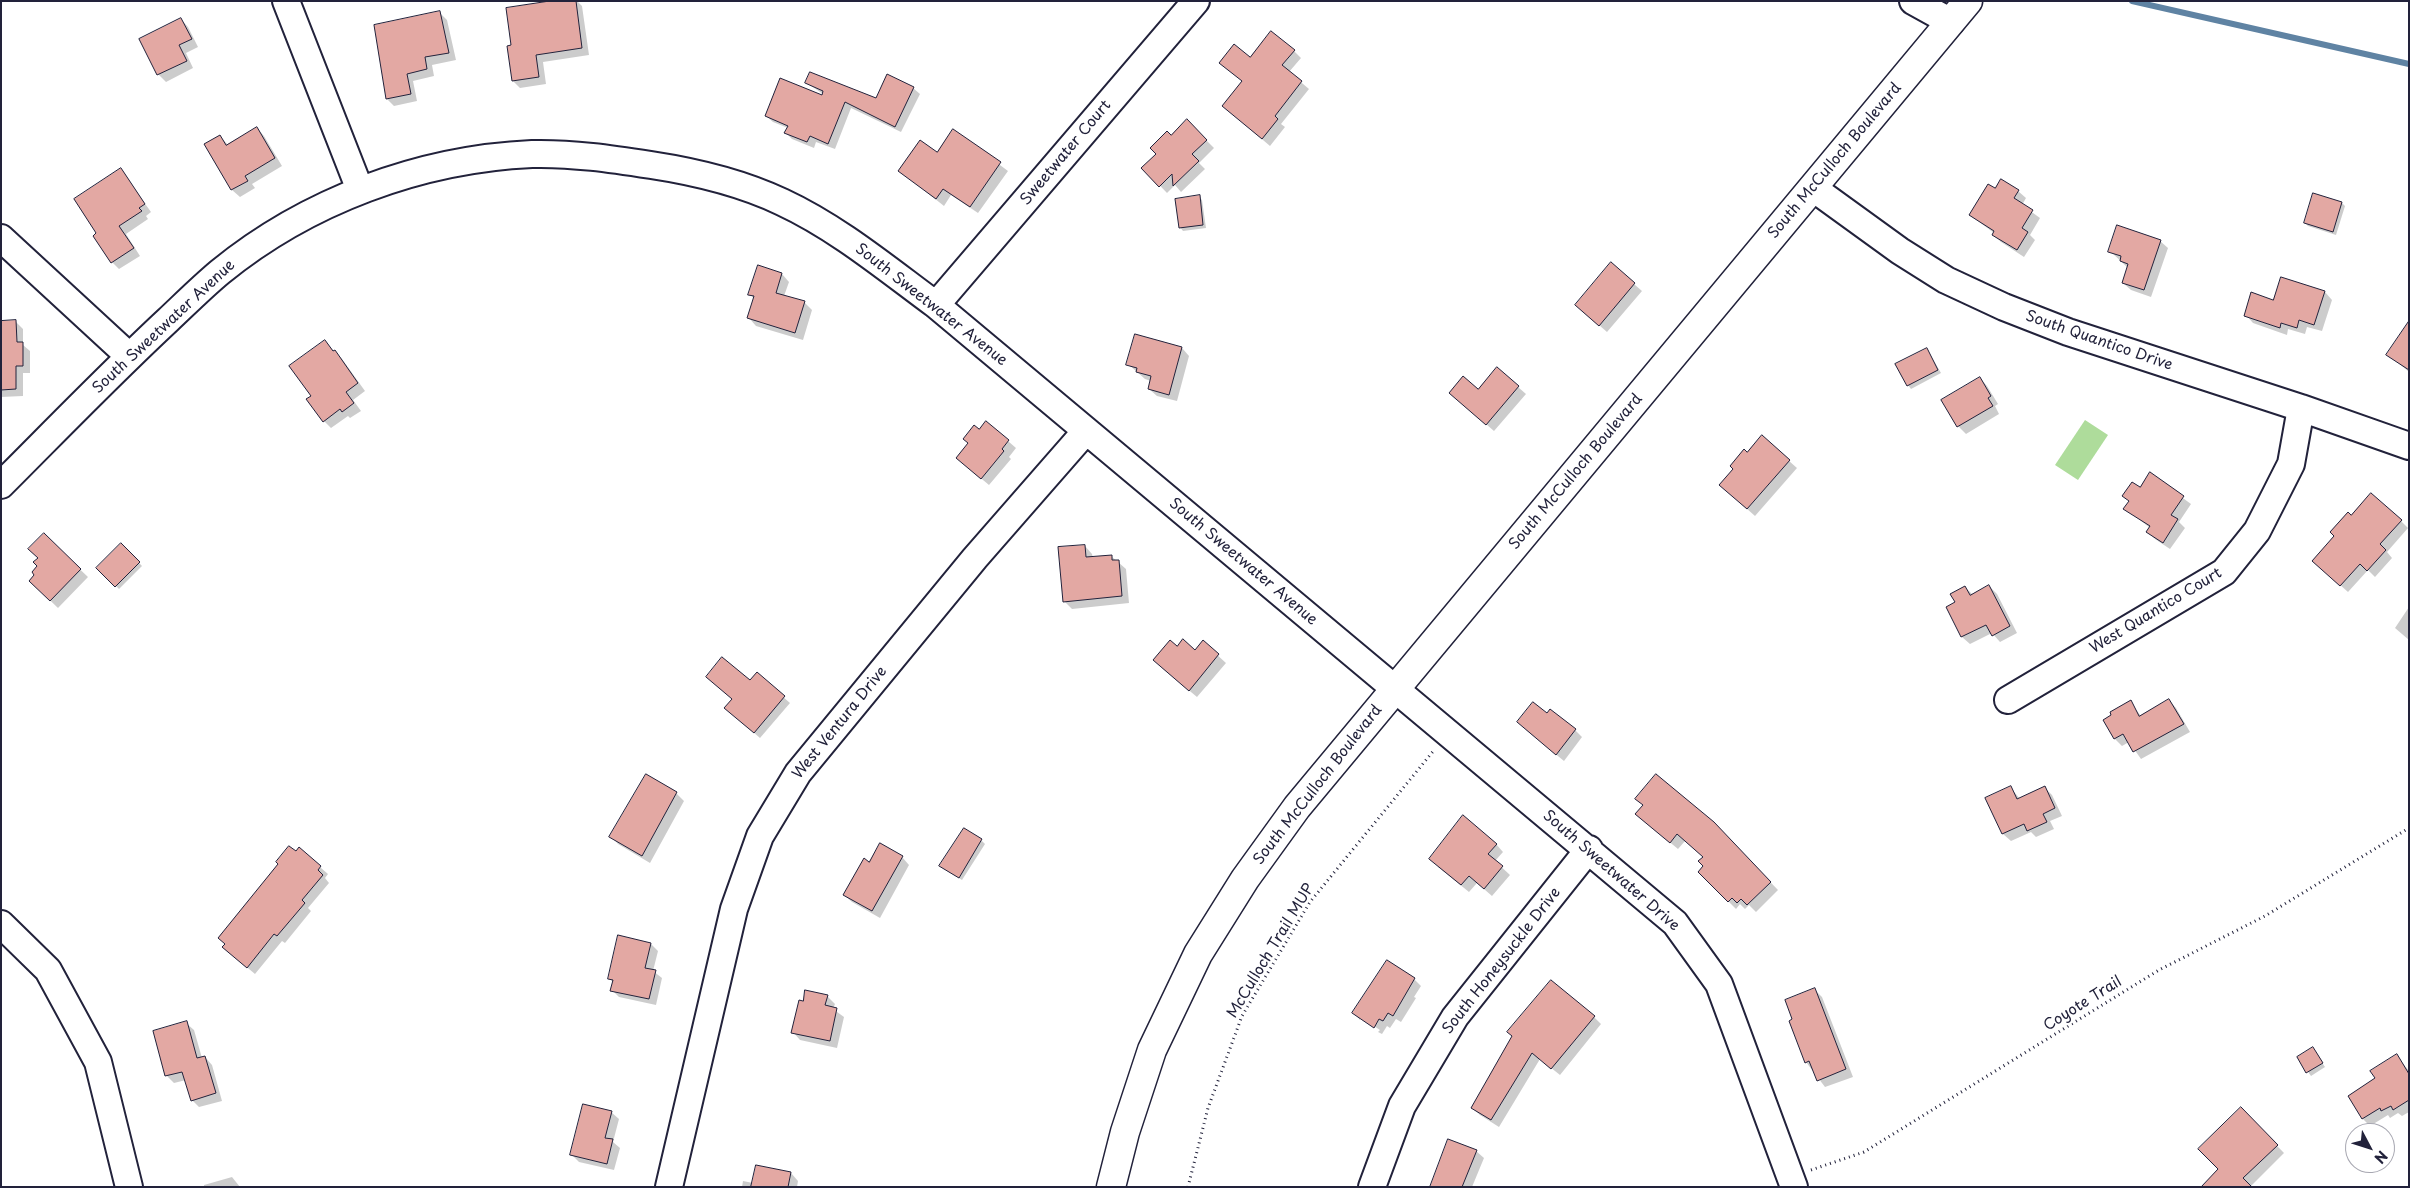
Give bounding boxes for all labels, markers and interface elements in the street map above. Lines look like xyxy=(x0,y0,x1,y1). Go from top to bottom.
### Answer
street label: South McCulloch Boulevard xyxy=(1765,80,1905,242)
street label: Sweetwater Court xyxy=(1017,97,1115,209)
street label: South Sweetwater Avenue xyxy=(852,240,1010,370)
street label: South Sweetwater Avenue xyxy=(89,256,239,398)
street label: South Quantico Drive xyxy=(2023,307,2175,375)
street label: South McCulloch Boulevard xyxy=(1506,391,1646,553)
street label: South Sweetwater Avenue xyxy=(1165,495,1321,629)
street label: West Quantico Court xyxy=(2087,564,2225,658)
street label: West Ventura Drive xyxy=(789,663,891,783)
street label: South McCulloch Boulevard xyxy=(1250,702,1386,868)
street label: South Sweetwater Drive xyxy=(1539,807,1683,935)
street label: McCulloch Trail MUP xyxy=(1224,880,1318,1022)
street label: South Honeysuckle Drive xyxy=(1439,884,1565,1038)
street label: Coyote Trail xyxy=(2040,973,2126,1035)
north arrow xyxy=(2345,1123,2395,1173)
text: N xyxy=(2369,1146,2393,1168)

